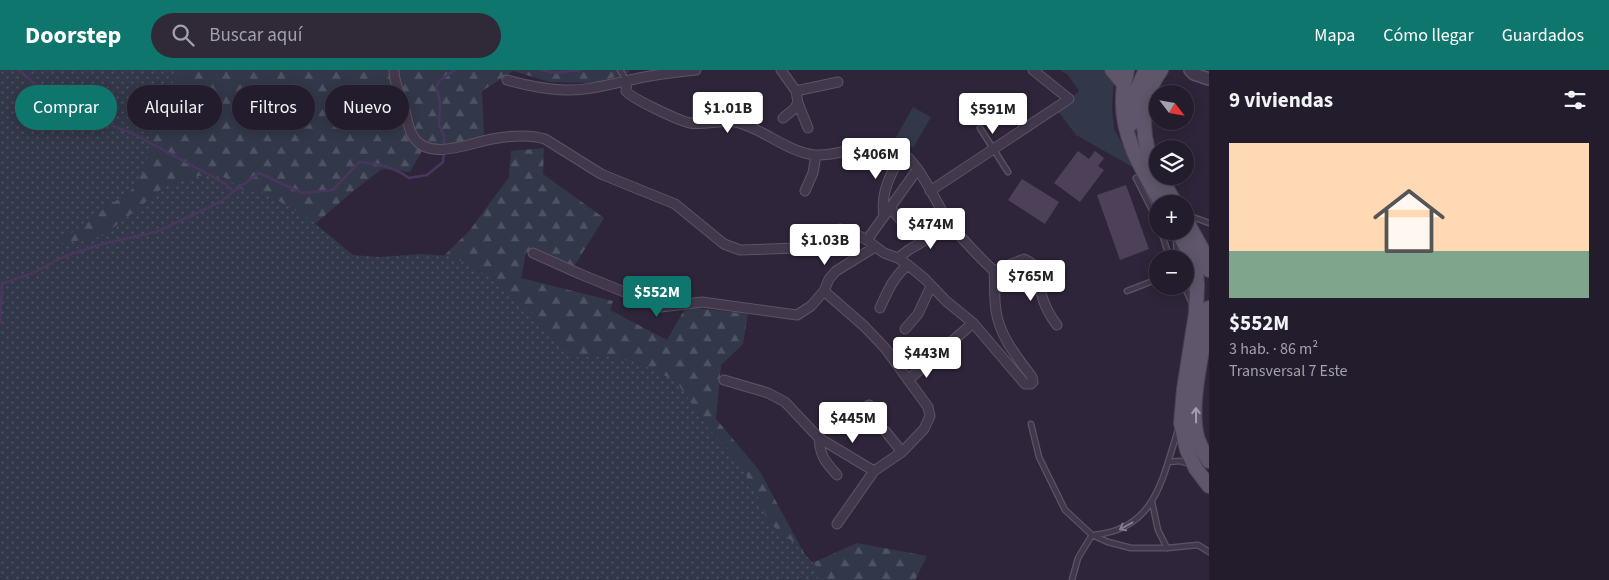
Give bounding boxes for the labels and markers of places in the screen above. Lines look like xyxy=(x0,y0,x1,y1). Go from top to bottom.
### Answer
pin: $1.01B xyxy=(687,92,769,134)
pin: $591M xyxy=(958,92,1028,135)
pin: $406M xyxy=(841,138,911,180)
pin: $474M xyxy=(896,208,966,250)
pin: $1.03B xyxy=(784,224,866,266)
pin: $765M xyxy=(996,260,1066,302)
pin: $552M xyxy=(622,276,692,318)
pin: $443M xyxy=(892,336,962,379)
pin: $445M xyxy=(818,402,888,444)

